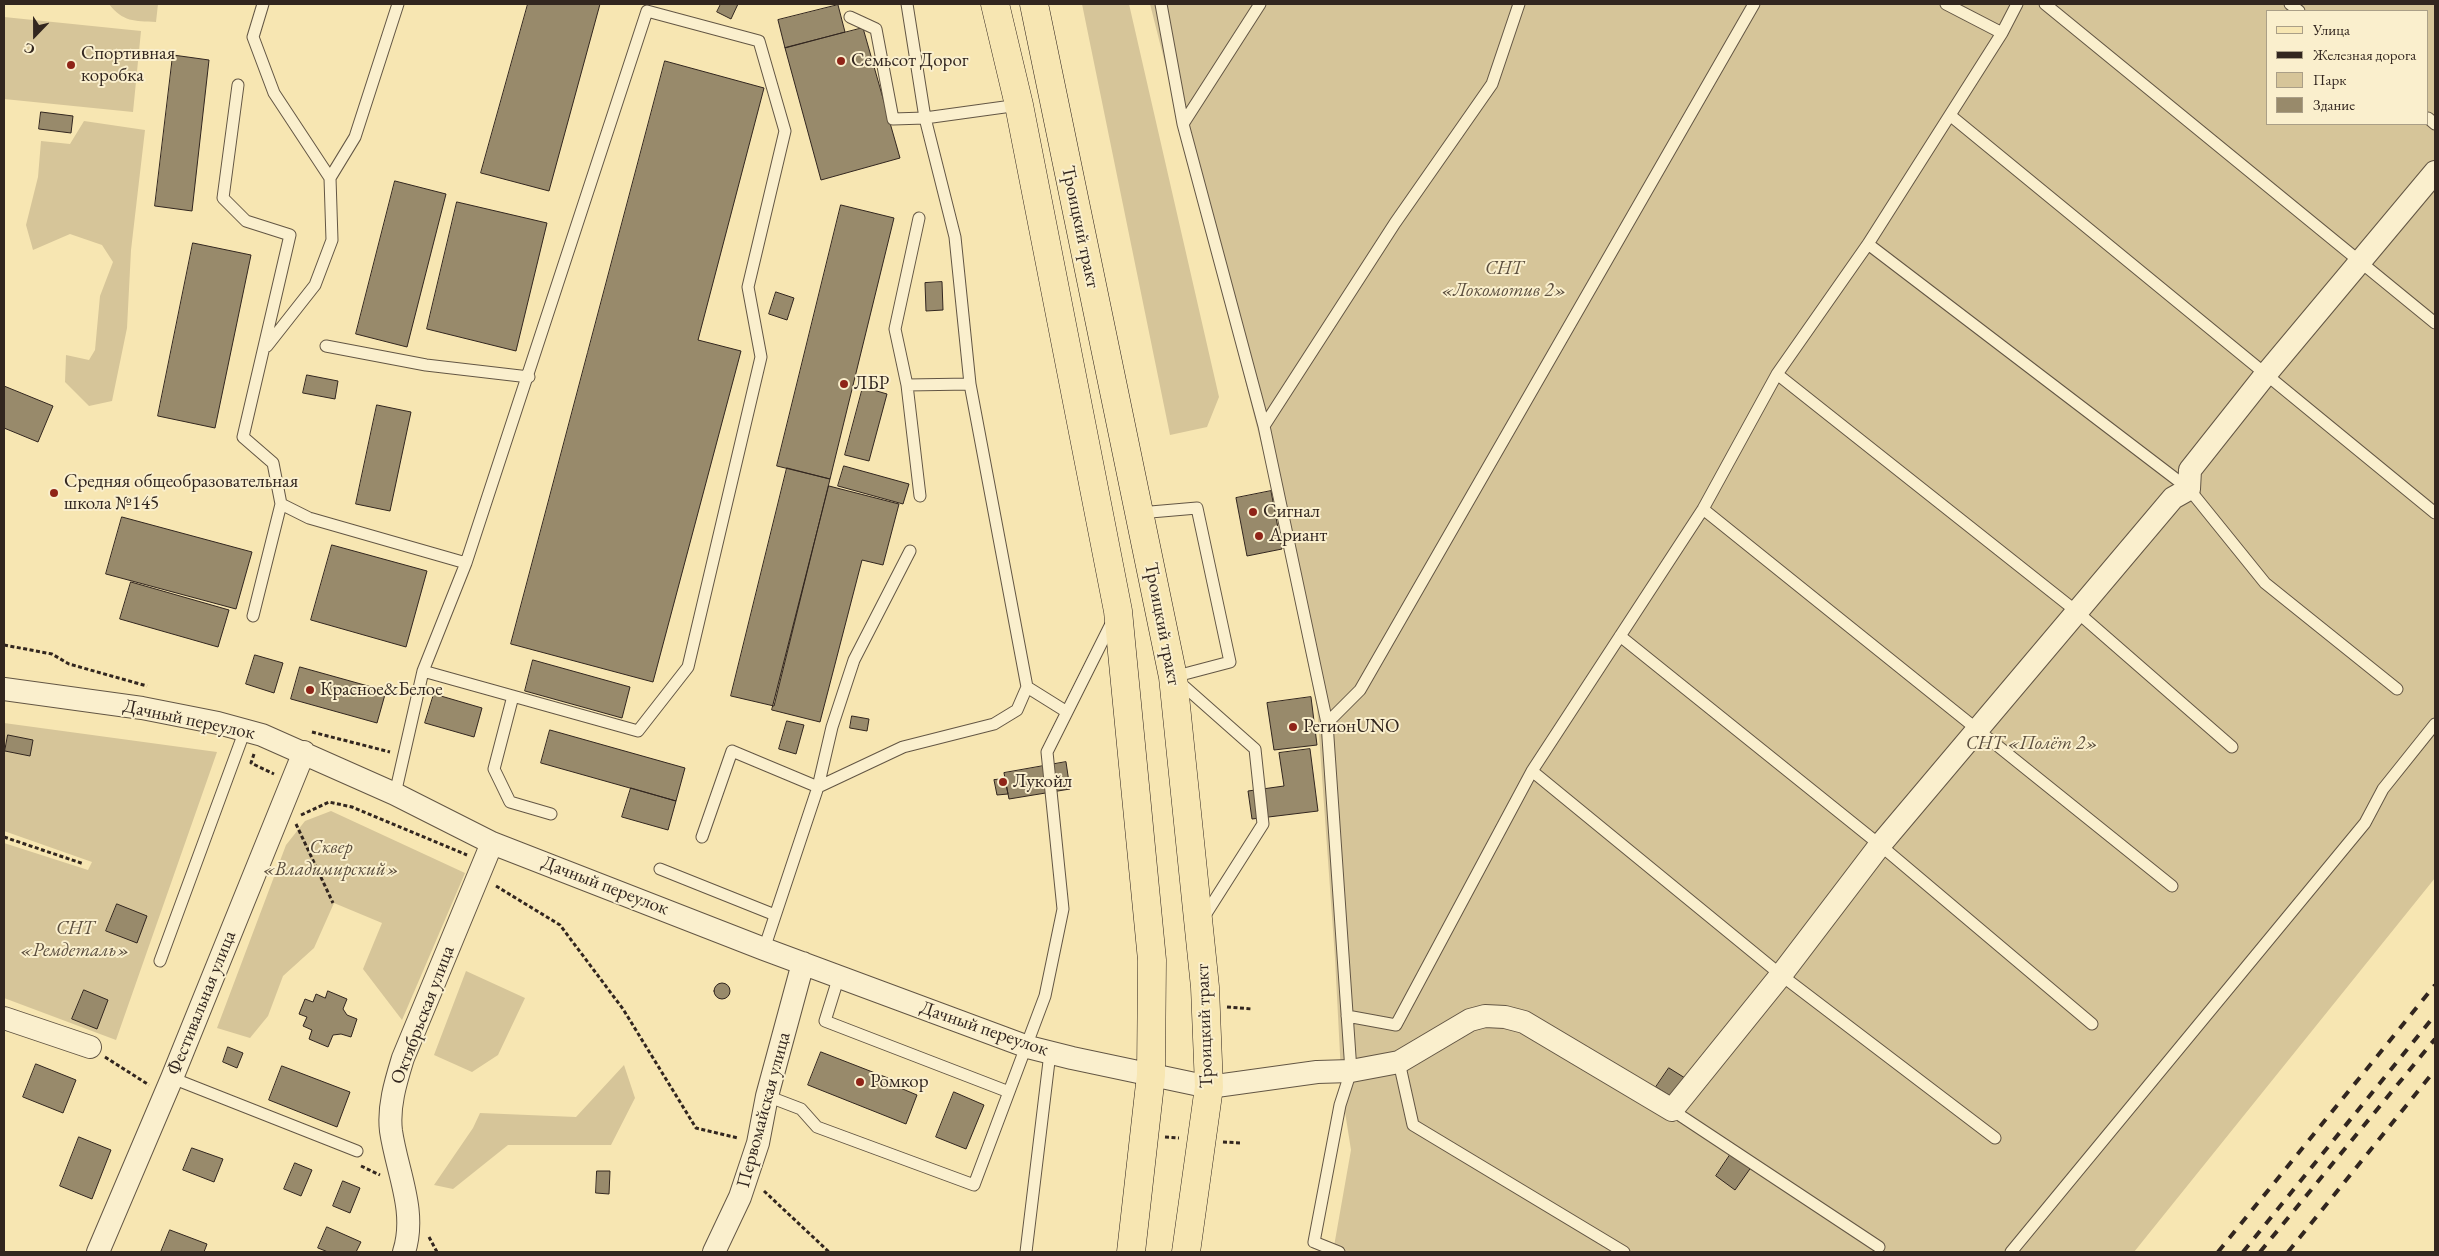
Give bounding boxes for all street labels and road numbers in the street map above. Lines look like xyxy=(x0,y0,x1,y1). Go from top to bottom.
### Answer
street label: Троицкий тракт xyxy=(1056,164,1104,290)
street label: Троицкий тракт xyxy=(1139,561,1185,687)
street label: Дачный переулок xyxy=(121,695,257,745)
street label: Дачный переулок xyxy=(538,851,672,921)
street label: Фестивальная улица xyxy=(163,928,241,1078)
street label: Октябрьская улица xyxy=(386,943,460,1087)
street label: Троицкий тракт xyxy=(1191,963,1219,1089)
street label: Дачный переулок xyxy=(917,996,1051,1062)
street label: Первомайская улица xyxy=(732,1030,796,1190)

